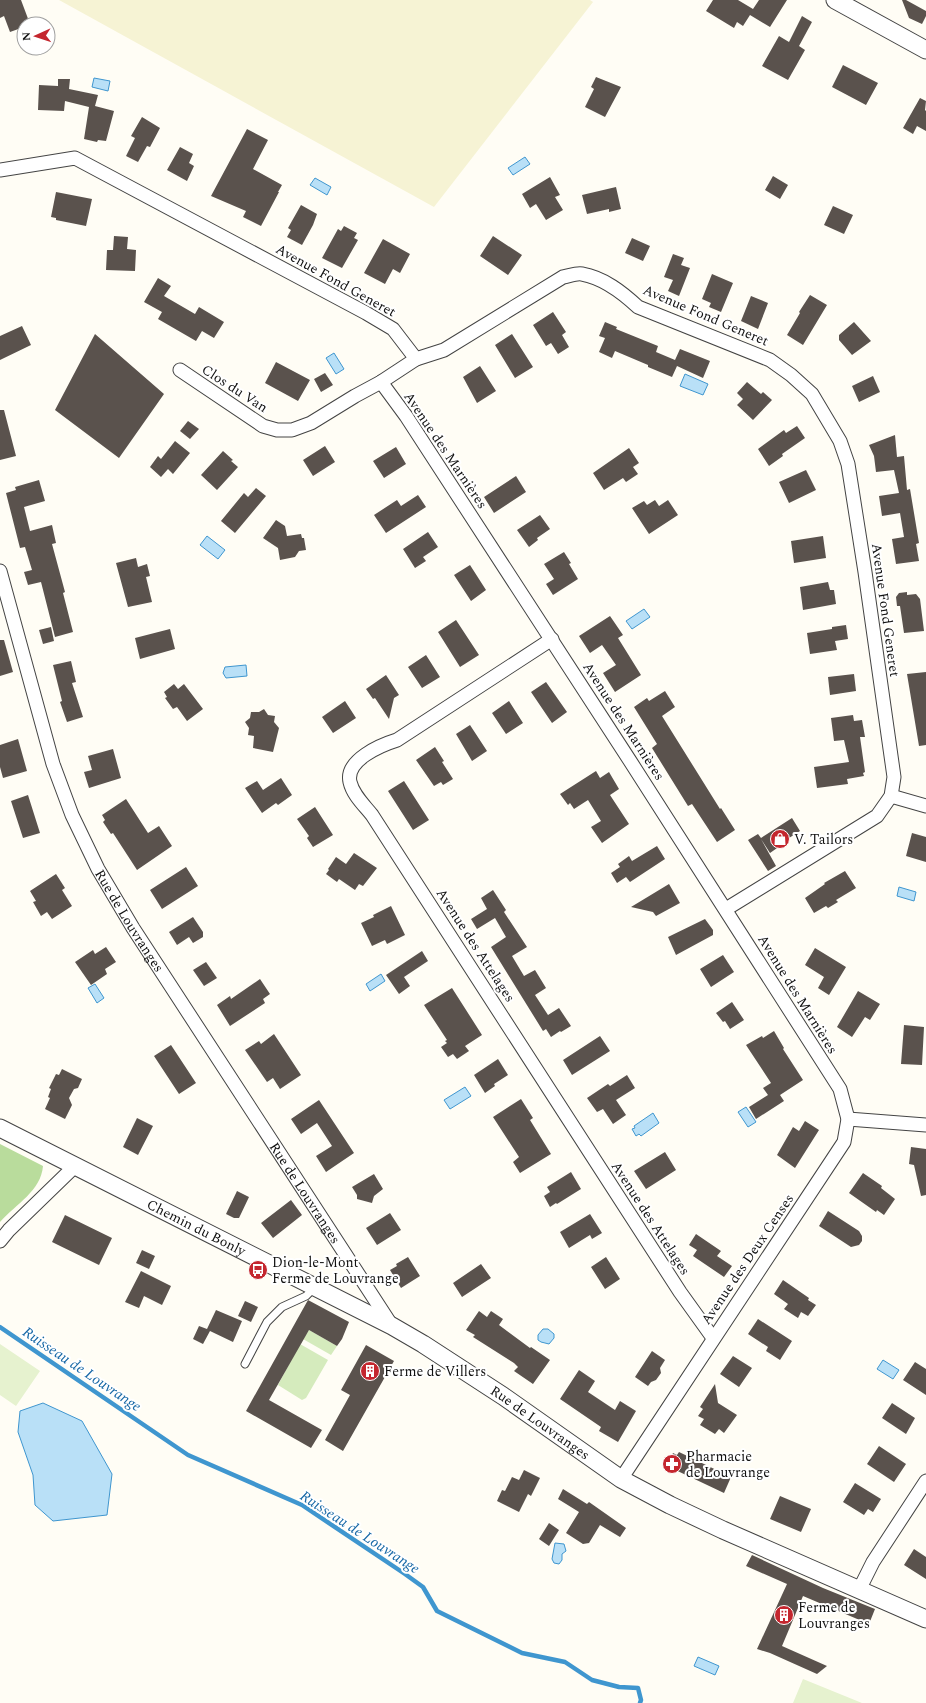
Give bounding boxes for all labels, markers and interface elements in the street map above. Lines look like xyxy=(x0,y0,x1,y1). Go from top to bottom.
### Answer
north arrow xyxy=(16,16,56,56)
text: N xyxy=(18,32,35,41)
street label: Avenue Fond Generet xyxy=(272,239,400,322)
street label: Avenue Fond Generet xyxy=(640,279,772,351)
street label: Clos du Van xyxy=(197,359,272,418)
street label: Avenue des Marnières xyxy=(398,387,493,513)
street label: Avenue Fond Generet xyxy=(866,542,905,678)
street label: Avenue des Marnières xyxy=(577,658,670,785)
shop icon: V. Tailors xyxy=(769,828,791,850)
place label: V. Tailors xyxy=(794,829,853,850)
street label: Rue de Louvranges xyxy=(89,865,169,976)
street label: Avenue des Attelages xyxy=(431,884,520,1006)
street label: Avenue des Marnières xyxy=(752,930,843,1058)
street label: Rue de Louvranges xyxy=(264,1138,346,1248)
street label: Avenue des Attelages xyxy=(606,1157,695,1279)
street label: Avenue des Deux Censes xyxy=(696,1190,799,1329)
street label: Chemin du Bonly xyxy=(143,1194,250,1262)
place label: Dion-le-Mont Ferme de Louvrange xyxy=(272,1252,399,1289)
bus stop icon: Dion-le-Mont Ferme de Louvrange xyxy=(247,1259,269,1281)
water label: Ruisseau de Louvrange xyxy=(18,1321,146,1418)
building icon: Ferme de Villers xyxy=(359,1360,381,1382)
place label: Ferme de Villers xyxy=(384,1361,486,1382)
street label: Rue de Louvranges xyxy=(486,1380,594,1465)
place label: Pharmacie de Louvrange xyxy=(686,1446,770,1483)
pharmacy icon: Pharmacie de Louvrange xyxy=(661,1453,683,1475)
water label: Ruisseau de Louvrange xyxy=(295,1485,425,1580)
place label: Ferme de Louvranges xyxy=(798,1597,870,1634)
building icon: Ferme de Louvranges xyxy=(773,1604,795,1626)

